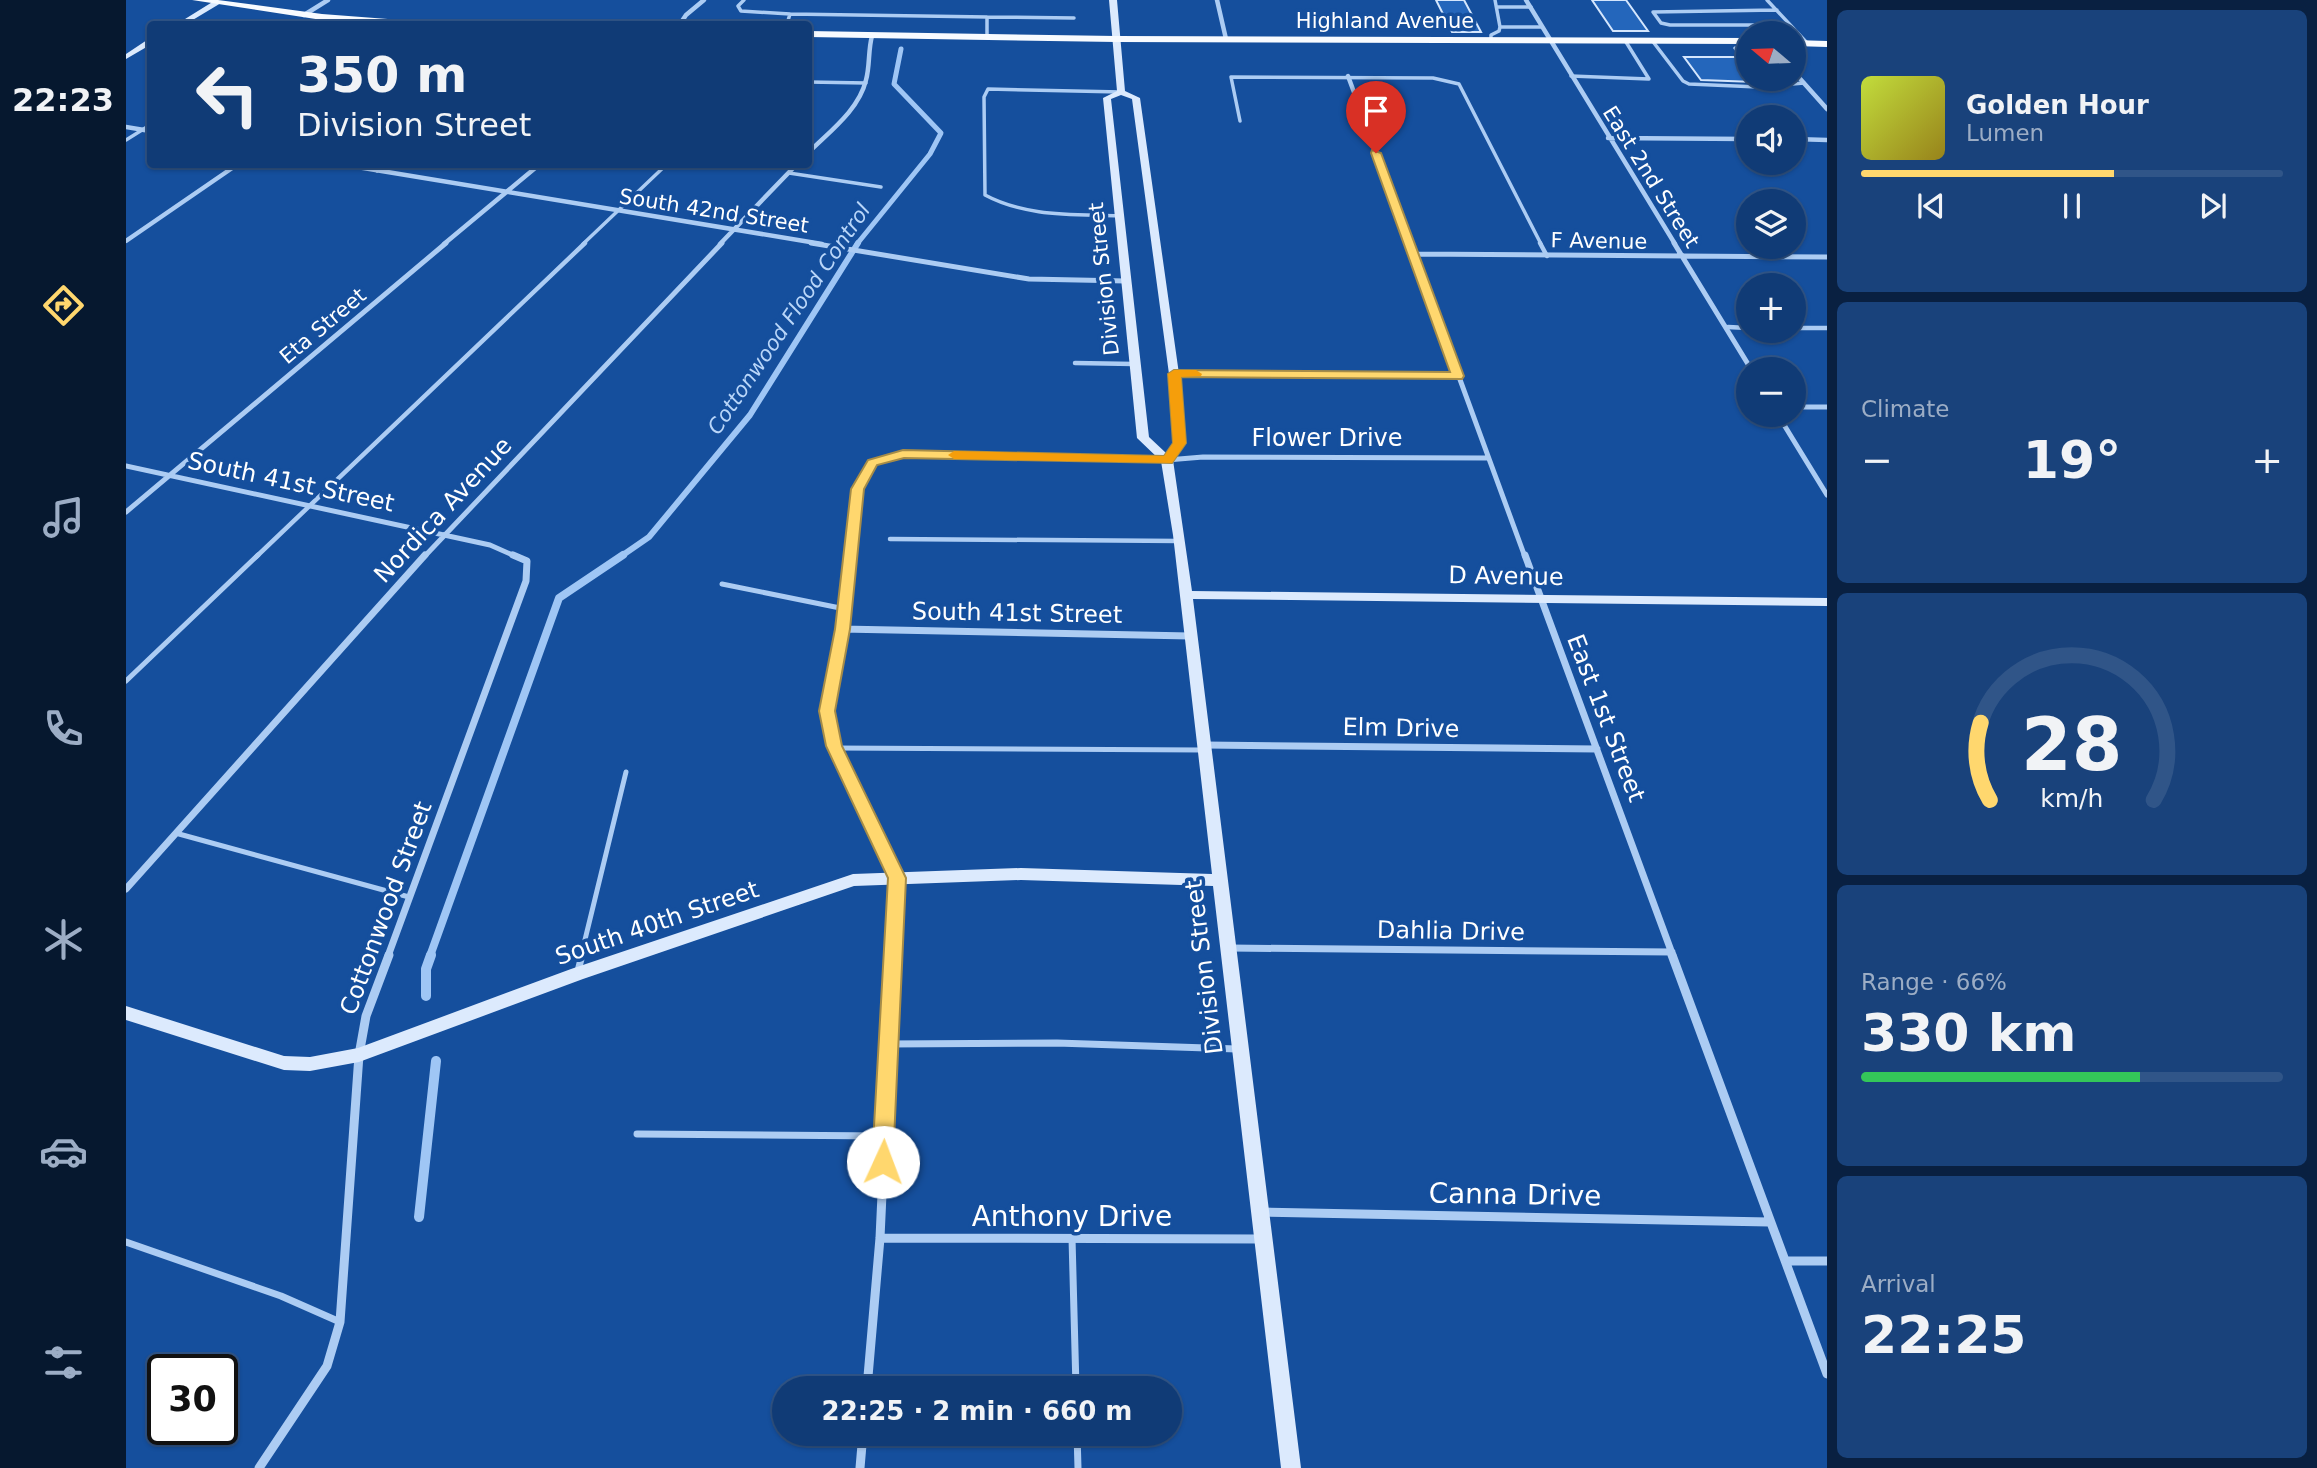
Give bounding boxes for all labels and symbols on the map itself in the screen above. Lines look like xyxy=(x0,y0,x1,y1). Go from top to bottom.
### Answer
street label: Highland Avenue xyxy=(1296,9,1474,33)
north arrow xyxy=(1736,21,1806,91)
pin xyxy=(1346,81,1406,153)
street label: East 2nd Street xyxy=(1598,102,1704,252)
street label: South 42nd Street xyxy=(618,184,810,238)
water label: Cottonwood Flood Control xyxy=(703,199,875,439)
street label: Division Street xyxy=(1084,201,1124,357)
street label: F Avenue xyxy=(1550,228,1648,254)
street label: Eta Street xyxy=(275,283,371,369)
street label: Flower Drive xyxy=(1251,424,1403,452)
street label: Nordica Avenue xyxy=(368,431,518,589)
street label: South 41st Street xyxy=(185,446,397,518)
street label: D Avenue xyxy=(1448,561,1564,591)
street label: South 41st Street xyxy=(912,597,1122,629)
street label: East 1st Street xyxy=(1561,630,1651,806)
street label: Elm Drive xyxy=(1342,713,1460,743)
street label: Cottonwood Street xyxy=(334,798,438,1018)
street label: South 40th Street xyxy=(552,875,762,971)
street label: Division Street xyxy=(1179,878,1229,1056)
street label: Dahlia Drive xyxy=(1377,916,1525,946)
position arrow xyxy=(846,1125,920,1199)
street label: Canna Drive xyxy=(1428,1176,1602,1213)
street label: Anthony Drive xyxy=(972,1200,1172,1233)
speed limit sign: 30 xyxy=(147,1354,238,1445)

